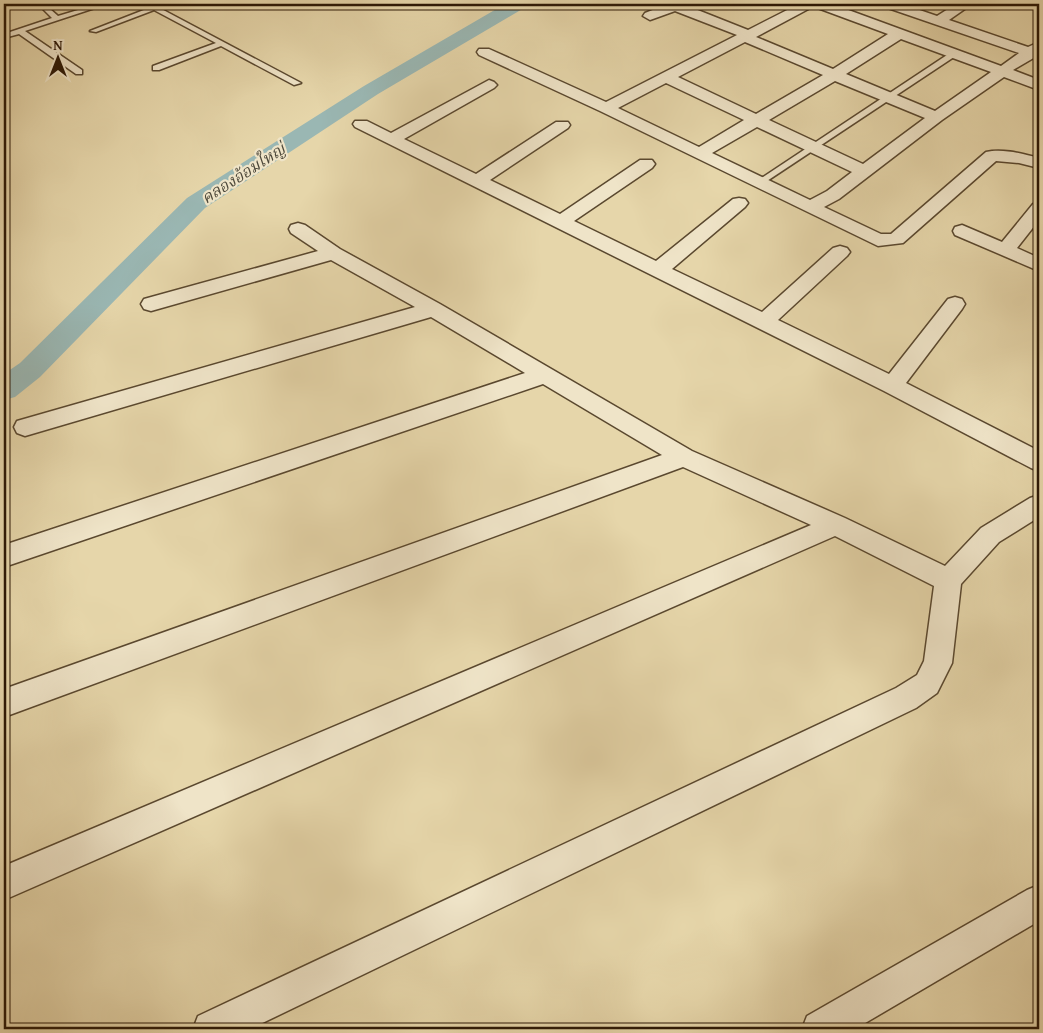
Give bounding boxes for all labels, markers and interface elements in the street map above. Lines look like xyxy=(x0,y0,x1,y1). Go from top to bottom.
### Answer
north arrow xyxy=(32,32,82,82)
text: N xyxy=(53,35,63,55)
water label: คลองอ้อมใหญ่ xyxy=(196,136,291,209)

